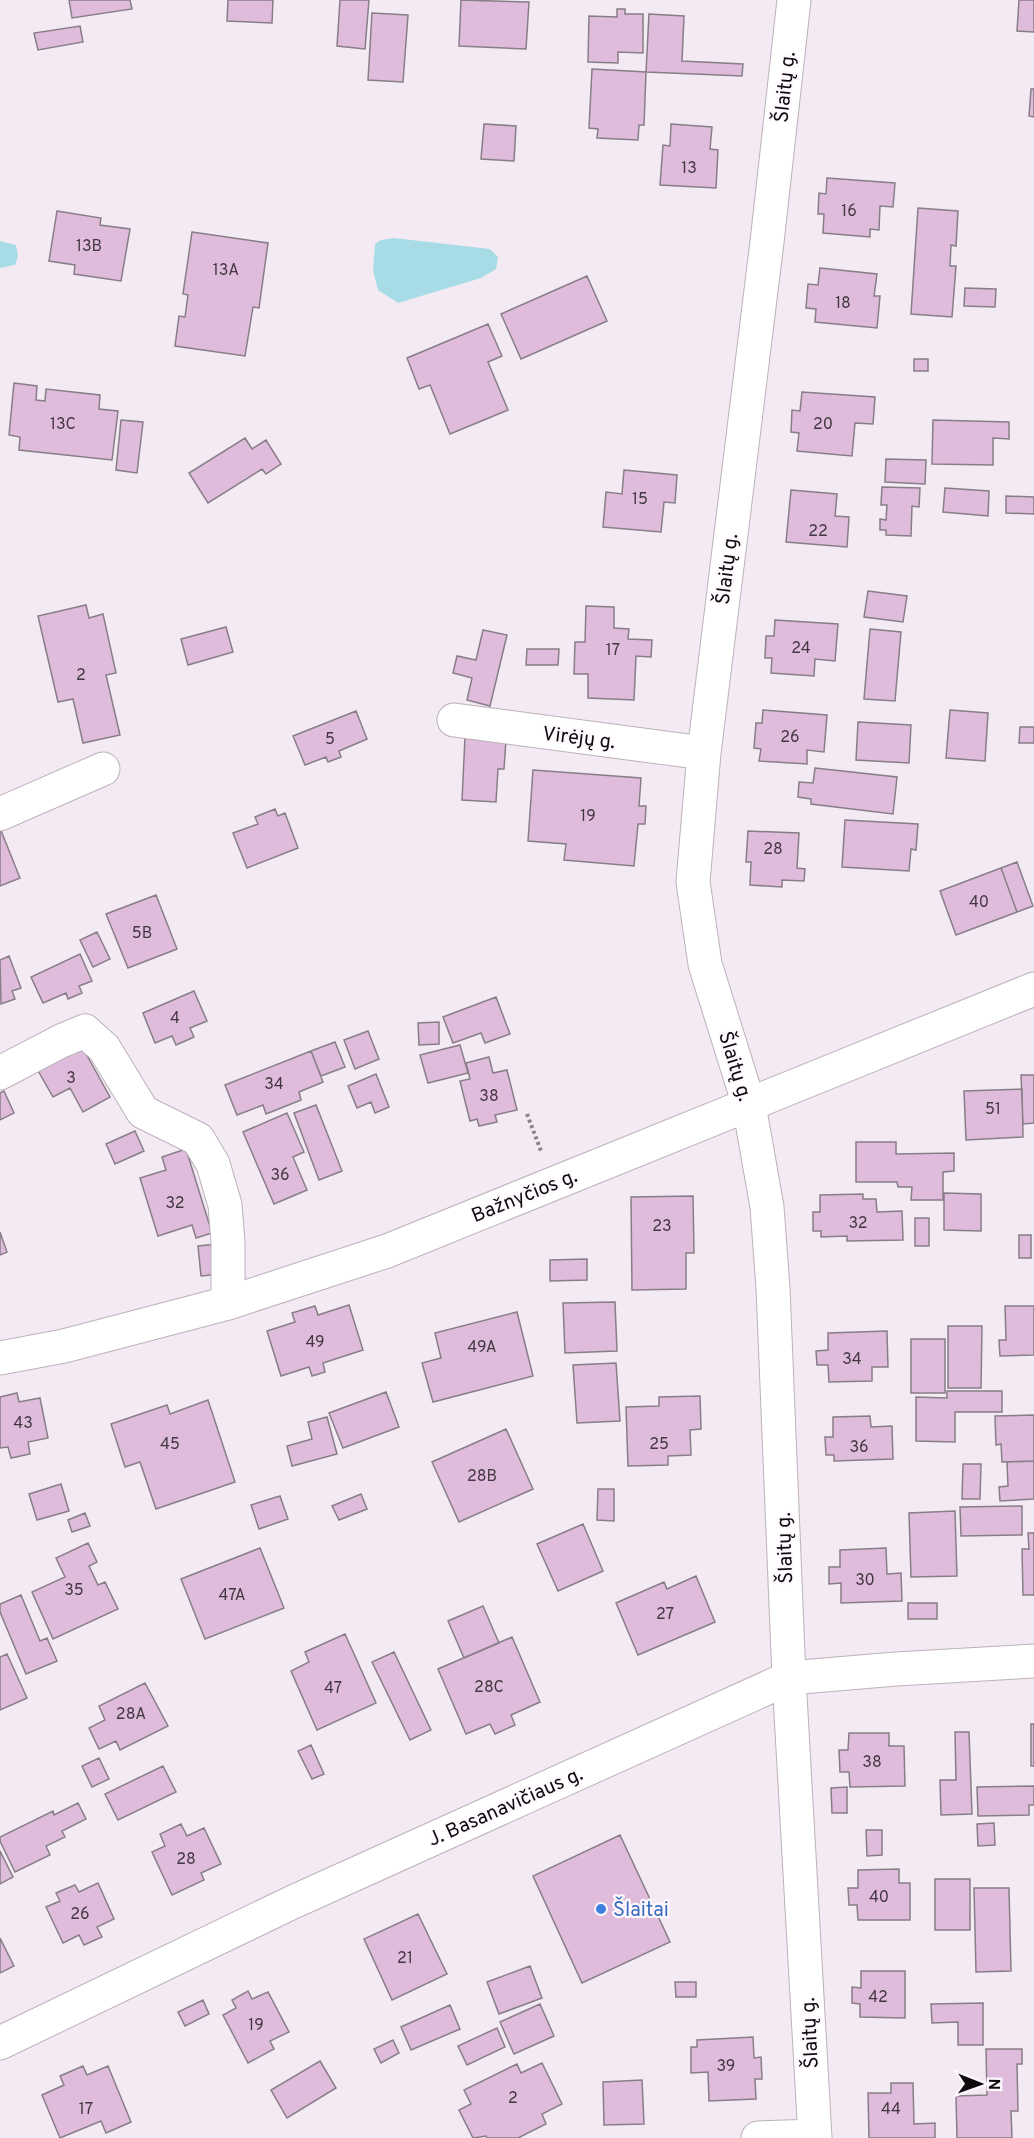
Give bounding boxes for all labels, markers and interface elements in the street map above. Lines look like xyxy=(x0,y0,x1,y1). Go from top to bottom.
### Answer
street label: Šlaitų g. xyxy=(767,50,803,124)
house number: 13 xyxy=(681,159,697,179)
house number: 16 xyxy=(841,202,857,222)
house number: 13B xyxy=(76,237,102,257)
house number: 13A xyxy=(213,261,239,281)
house number: 18 xyxy=(835,294,851,314)
house number: 13C xyxy=(50,415,76,435)
house number: 20 xyxy=(813,415,833,435)
house number: 15 xyxy=(632,490,648,510)
house number: 22 xyxy=(808,522,828,542)
street label: Šlaitų g. xyxy=(709,532,745,606)
house number: 24 xyxy=(791,639,811,659)
house number: 17 xyxy=(606,641,620,661)
house number: 2 xyxy=(76,666,86,686)
street label: Virėjų g. xyxy=(541,722,617,756)
house number: 26 xyxy=(780,728,800,748)
house number: 5 xyxy=(325,730,335,750)
house number: 19 xyxy=(580,807,596,827)
house number: 28 xyxy=(763,840,783,860)
house number: 40 xyxy=(969,893,989,913)
house number: 5B xyxy=(132,924,152,944)
house number: 4 xyxy=(170,1009,180,1029)
street label: Šlaitų g. xyxy=(711,1028,759,1105)
house number: 3 xyxy=(66,1069,76,1089)
house number: 34 xyxy=(264,1075,284,1095)
house number: 38 xyxy=(479,1087,499,1107)
house number: 51 xyxy=(985,1100,1001,1120)
street label: Bažnyčios g. xyxy=(468,1164,581,1230)
house number: 36 xyxy=(270,1166,290,1186)
house number: 32 xyxy=(165,1194,185,1214)
house number: 32 xyxy=(848,1214,868,1234)
house number: 23 xyxy=(652,1217,672,1237)
house number: 49 xyxy=(305,1333,325,1353)
house number: 49A xyxy=(467,1338,497,1358)
house number: 34 xyxy=(842,1350,862,1370)
house number: 43 xyxy=(13,1414,33,1434)
house number: 45 xyxy=(160,1435,180,1455)
house number: 25 xyxy=(649,1435,669,1455)
house number: 36 xyxy=(849,1438,869,1458)
house number: 28B xyxy=(467,1467,497,1487)
street label: Šlaitų g. xyxy=(770,1512,800,1584)
house number: 30 xyxy=(855,1571,875,1591)
house number: 35 xyxy=(64,1581,84,1601)
house number: 47A xyxy=(218,1586,246,1606)
house number: 27 xyxy=(656,1605,674,1625)
house number: 28C xyxy=(474,1678,504,1698)
house number: 47 xyxy=(324,1679,342,1699)
house number: 28A xyxy=(116,1705,146,1725)
house number: 38 xyxy=(862,1753,882,1773)
street label: J. Basanavičiaus g. xyxy=(424,1762,587,1854)
house number: 28 xyxy=(176,1850,196,1870)
house number: 40 xyxy=(869,1888,889,1908)
place label: Šlaitai xyxy=(613,1896,669,1924)
marker: Šlaitai xyxy=(594,1902,608,1916)
house number: 26 xyxy=(70,1905,90,1925)
house number: 21 xyxy=(397,1949,413,1969)
house number: 42 xyxy=(868,1988,888,2008)
street label: Šlaitų g. xyxy=(794,1996,826,2069)
house number: 19 xyxy=(248,2016,264,2036)
north arrow xyxy=(950,2054,1010,2114)
house number: 39 xyxy=(717,2057,735,2077)
text: N xyxy=(983,2078,1003,2090)
house number: 2 xyxy=(508,2089,518,2109)
house number: 17 xyxy=(79,2100,93,2120)
house number: 44 xyxy=(881,2100,901,2120)

